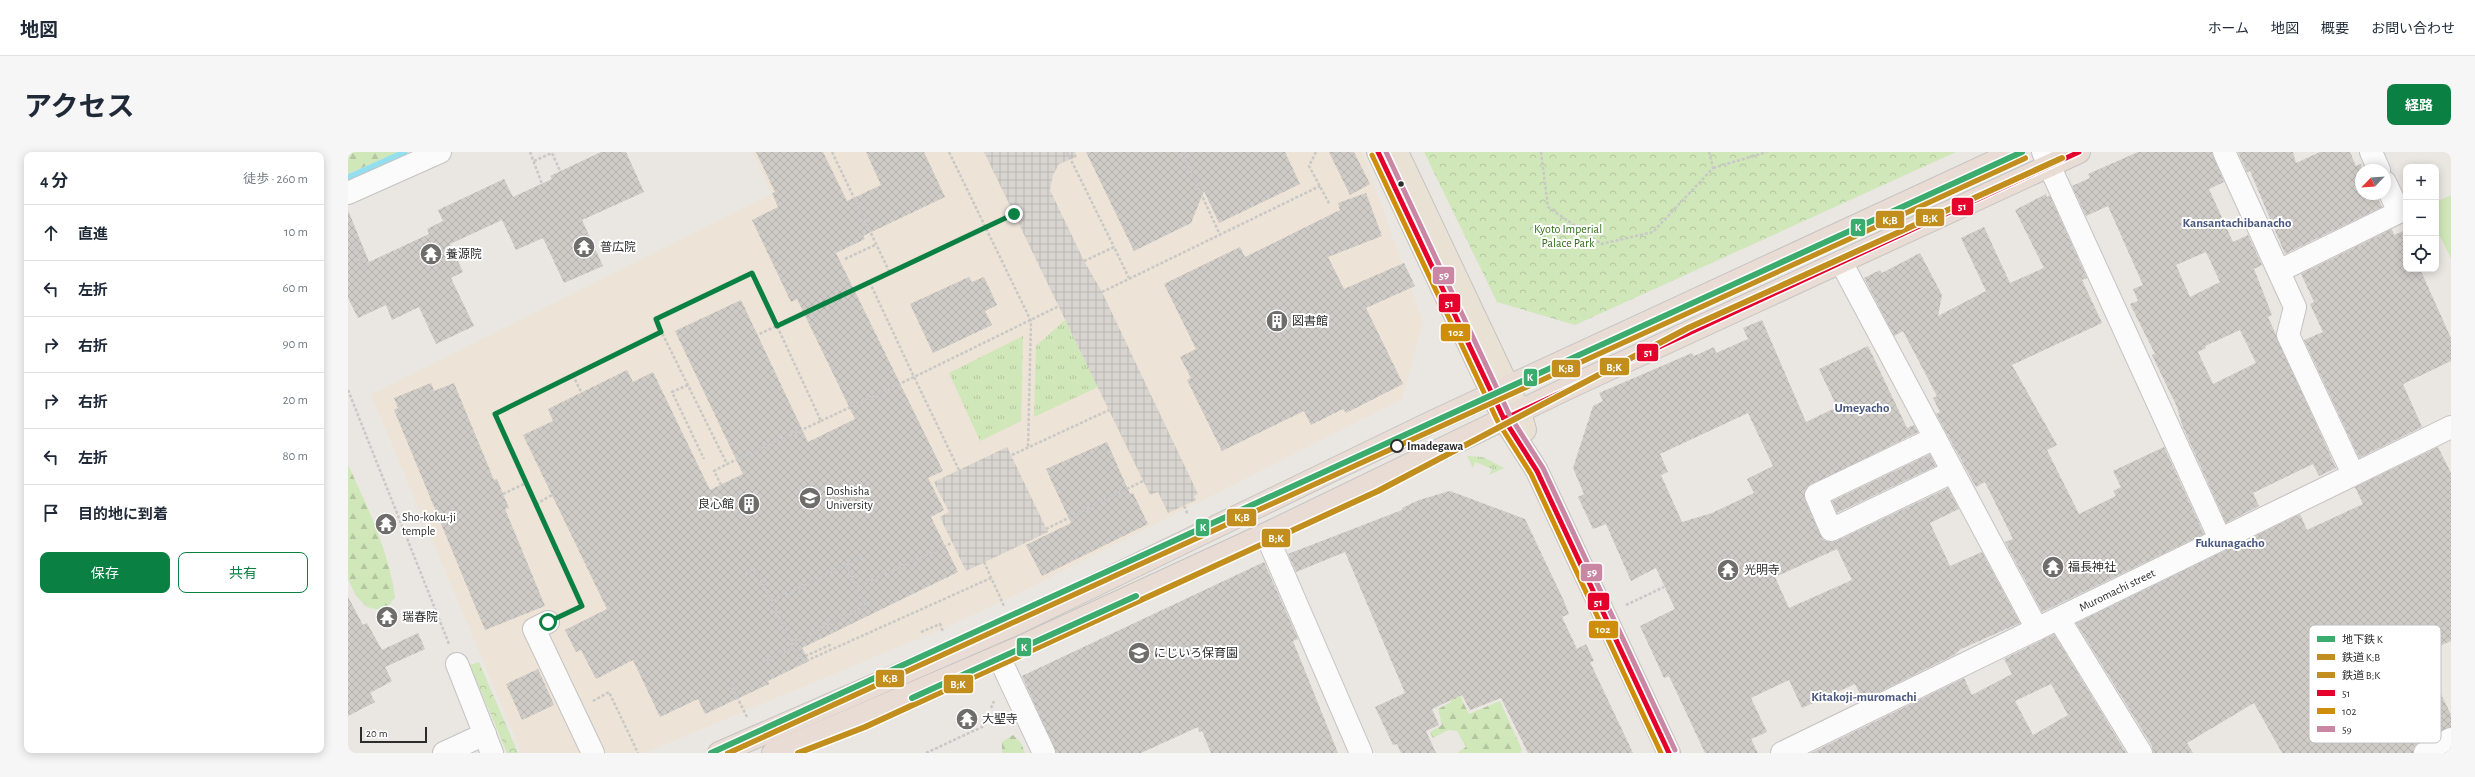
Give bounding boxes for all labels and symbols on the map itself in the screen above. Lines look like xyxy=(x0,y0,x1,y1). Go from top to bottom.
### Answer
north arrow xyxy=(2355,164,2391,200)
unlabelled marker xyxy=(1396,179,1406,189)
line badge: 51 xyxy=(1951,197,1974,216)
text: 51 xyxy=(1958,201,1966,212)
route end xyxy=(1005,205,1023,223)
line badge: B;K xyxy=(1915,208,1945,227)
line badge: K;B xyxy=(1875,210,1905,229)
text: B;K xyxy=(1922,213,1938,224)
text: K;B xyxy=(1882,215,1898,226)
district label: Kansantachibanacho xyxy=(2183,217,2292,230)
line badge: K xyxy=(1850,218,1866,237)
text: K xyxy=(1855,222,1862,233)
park label: Kyoto Imperial Palace Park xyxy=(1534,223,1602,249)
temple icon: 普広院 xyxy=(571,234,597,260)
place label: 普広院 xyxy=(600,240,636,253)
temple icon: 養源院 xyxy=(418,241,444,267)
place label: 養源院 xyxy=(446,247,482,260)
line badge: 59 xyxy=(1432,266,1455,285)
text: 59 xyxy=(1439,270,1449,281)
line badge: 51 xyxy=(1438,293,1461,313)
text: 51 xyxy=(1445,298,1453,309)
building icon: 図書館 xyxy=(1264,308,1290,334)
place label: 図書館 xyxy=(1292,315,1328,327)
line badge: 102 xyxy=(1440,323,1471,342)
text: 102 xyxy=(1449,327,1463,338)
line badge: 51 xyxy=(1636,343,1659,362)
text: 51 xyxy=(1644,347,1652,358)
line badge: B;K xyxy=(1599,357,1630,376)
line badge: K;B xyxy=(1551,359,1581,378)
text: B;K xyxy=(1606,362,1622,373)
text: K;B xyxy=(1558,363,1574,374)
line badge: K xyxy=(1523,368,1538,387)
text: K xyxy=(1527,372,1534,383)
district label: Umeyacho xyxy=(1835,402,1890,415)
marker: Imadegawa xyxy=(1390,439,1404,453)
place label: Imadegawa xyxy=(1407,440,1464,452)
school or university icon: Doshisha University xyxy=(797,485,823,511)
place label: Doshisha University xyxy=(826,485,873,512)
building icon: 良心館 xyxy=(736,491,762,517)
place label: 良心館 xyxy=(698,498,734,510)
line badge: K;B xyxy=(1226,508,1257,527)
temple icon: Sho-koku-ji temple xyxy=(373,511,399,537)
place label: Sho-koku-ji temple xyxy=(402,511,456,537)
text: K;B xyxy=(1234,512,1250,523)
line badge: K xyxy=(1195,518,1210,537)
text: K xyxy=(1200,522,1207,533)
line badge: B;K xyxy=(1261,528,1291,548)
text: B;K xyxy=(1268,533,1284,544)
district label: Fukunagacho xyxy=(2195,537,2265,550)
temple icon: 福長神社 xyxy=(2040,554,2066,580)
temple icon: 光明寺 xyxy=(1715,557,1741,583)
place label: 福長神社 xyxy=(2068,561,2116,573)
line badge: 59 xyxy=(1580,563,1603,582)
place label: 光明寺 xyxy=(1744,564,1780,576)
street label: Muromachi street xyxy=(2077,566,2157,614)
text: 59 xyxy=(1587,567,1597,578)
line badge: 51 xyxy=(1587,592,1610,611)
text: 51 xyxy=(1594,597,1602,608)
temple icon: 瑞春院 xyxy=(374,604,400,630)
place label: 瑞春院 xyxy=(402,610,438,623)
route start xyxy=(539,613,557,631)
line badge: 102 xyxy=(1588,620,1619,639)
text: 102 xyxy=(1596,624,1610,635)
legend xyxy=(2309,625,2441,743)
text: 地下鉄 K xyxy=(2342,634,2384,645)
line badge: K xyxy=(1016,637,1032,657)
school or university icon: にじいろ保育園 xyxy=(1126,640,1152,666)
text: K xyxy=(1021,642,1028,653)
place label: にじいろ保育園 xyxy=(1154,646,1238,659)
text: 鉄道 K;B xyxy=(2342,651,2380,663)
line badge: K;B xyxy=(875,669,905,688)
text: 鉄道 B;K xyxy=(2342,669,2381,681)
text: K;B xyxy=(882,673,898,684)
line badge: B;K xyxy=(943,674,974,694)
text: B;K xyxy=(950,679,966,690)
text: 51 xyxy=(2342,688,2350,699)
district label: Kitakoji-muromachi xyxy=(1811,691,1917,704)
temple icon: 大聖寺 xyxy=(954,706,980,732)
text: 102 xyxy=(2342,706,2357,717)
place label: 大聖寺 xyxy=(982,712,1018,725)
text: 59 xyxy=(2342,724,2352,735)
scale bar xyxy=(360,725,427,744)

